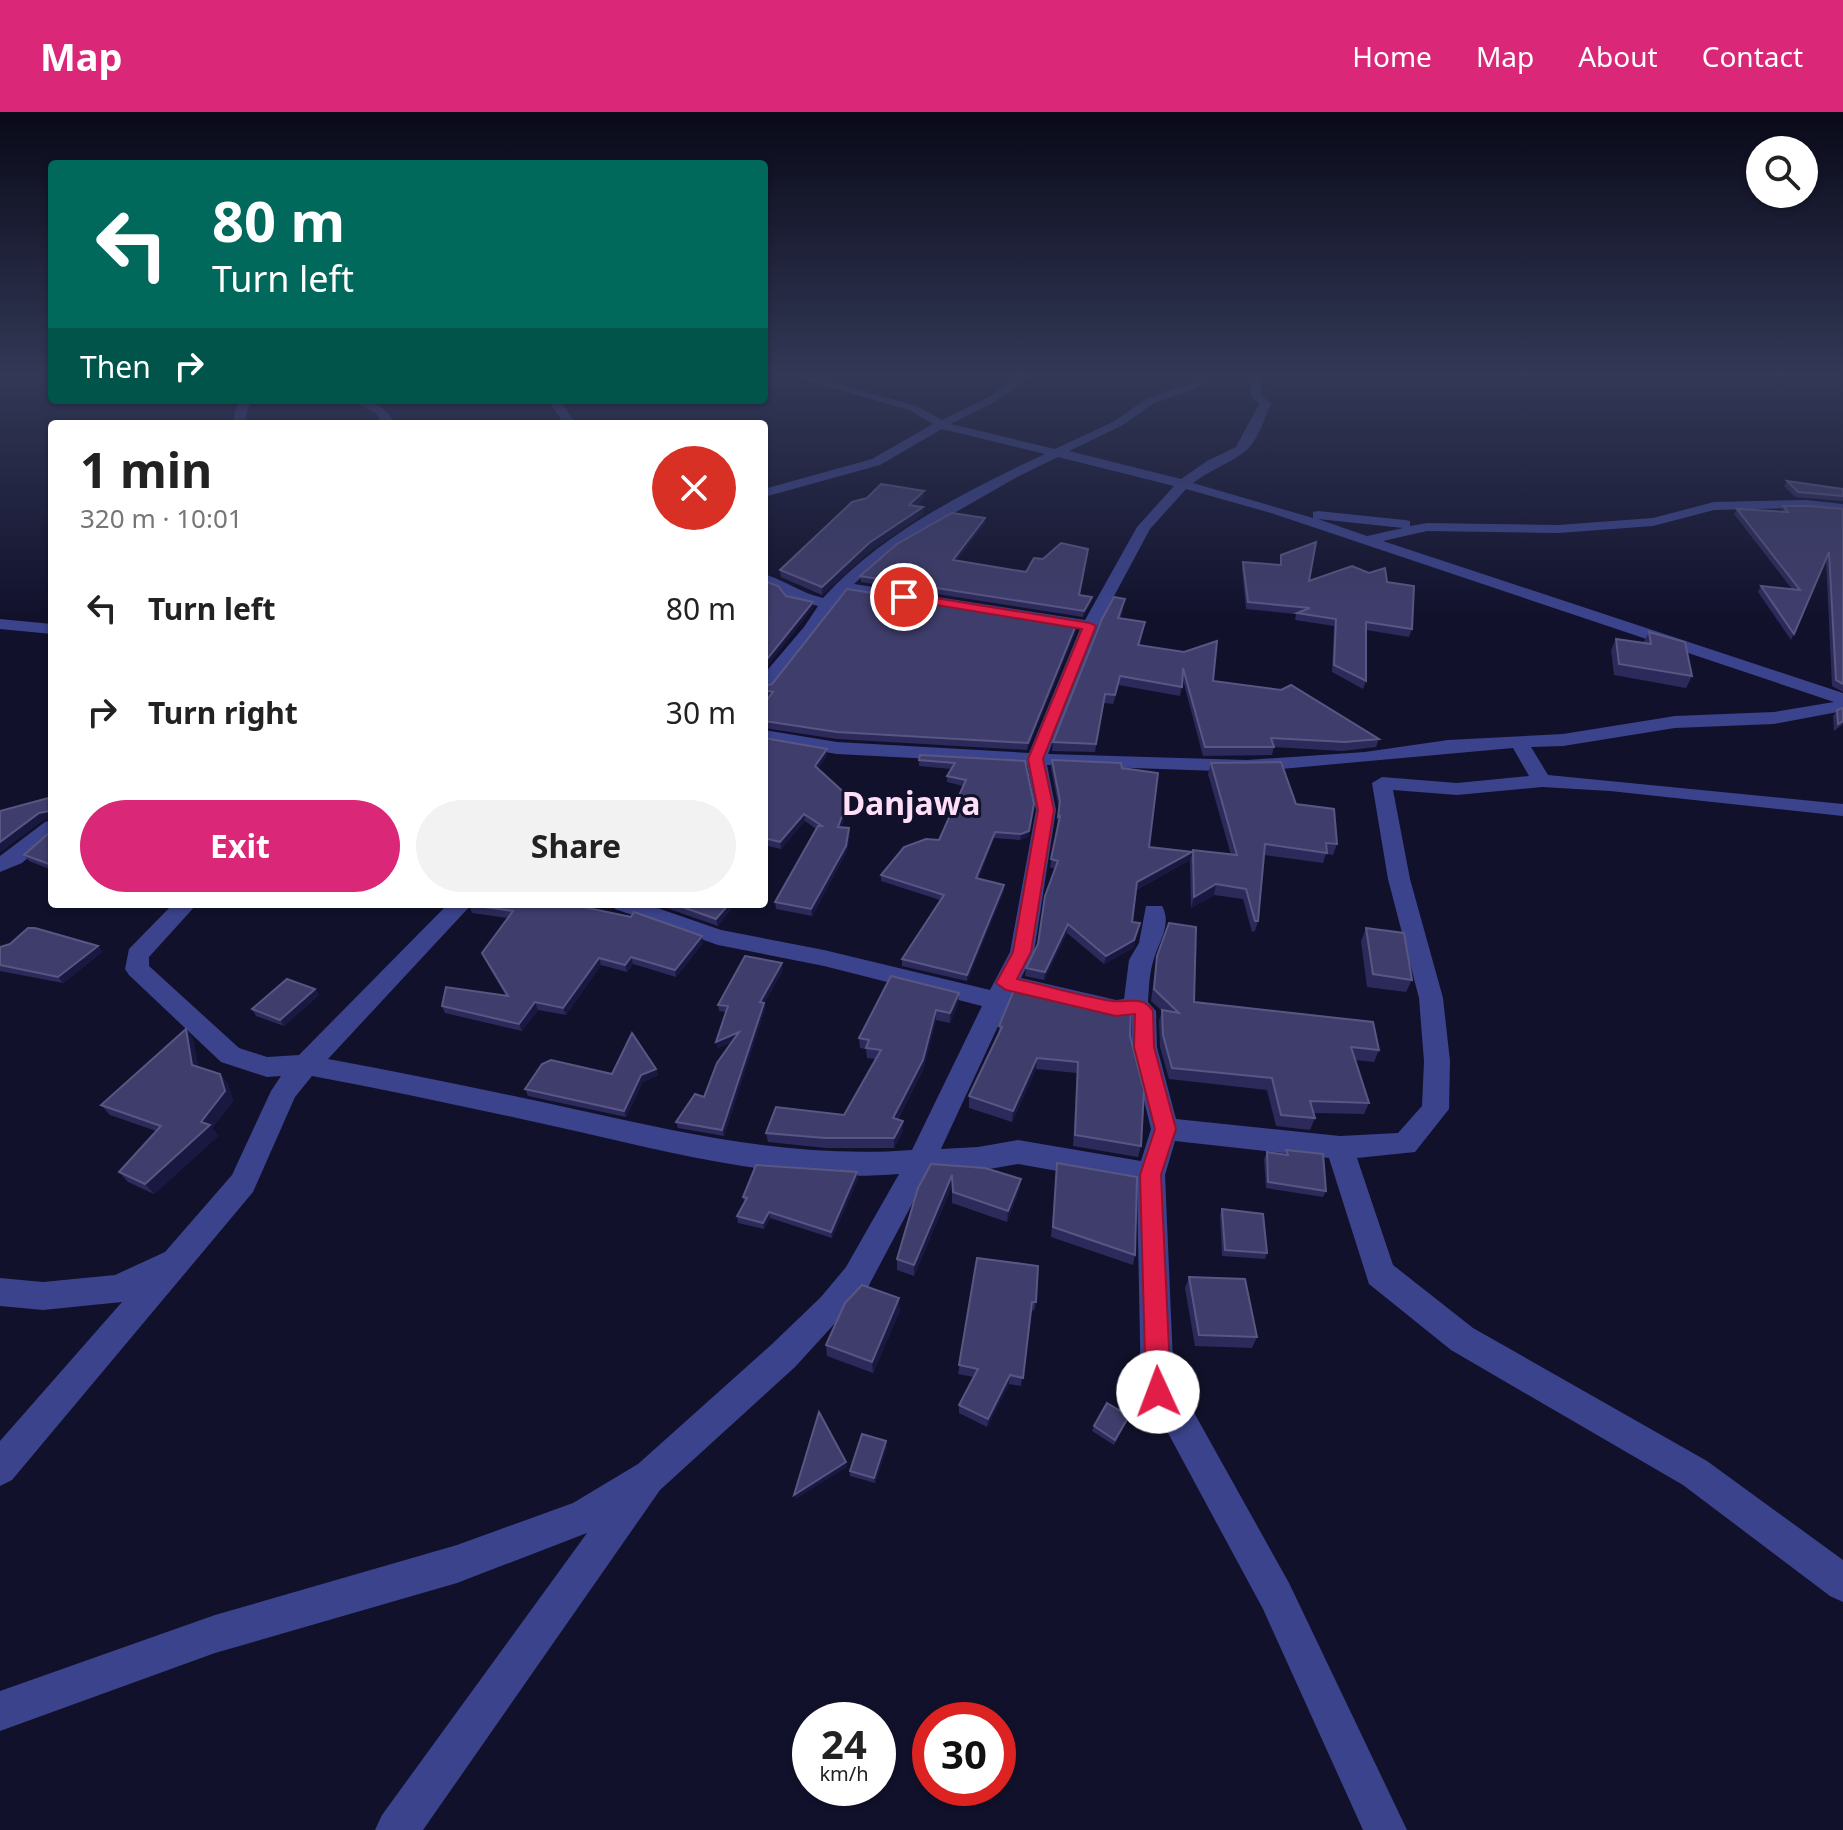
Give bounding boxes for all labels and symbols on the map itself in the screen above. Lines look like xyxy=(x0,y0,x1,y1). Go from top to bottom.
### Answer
pin xyxy=(870,563,938,631)
district label: Danjawa xyxy=(842,781,980,824)
position arrow xyxy=(1116,1350,1200,1434)
speed limit sign: 30 xyxy=(912,1702,1016,1806)

